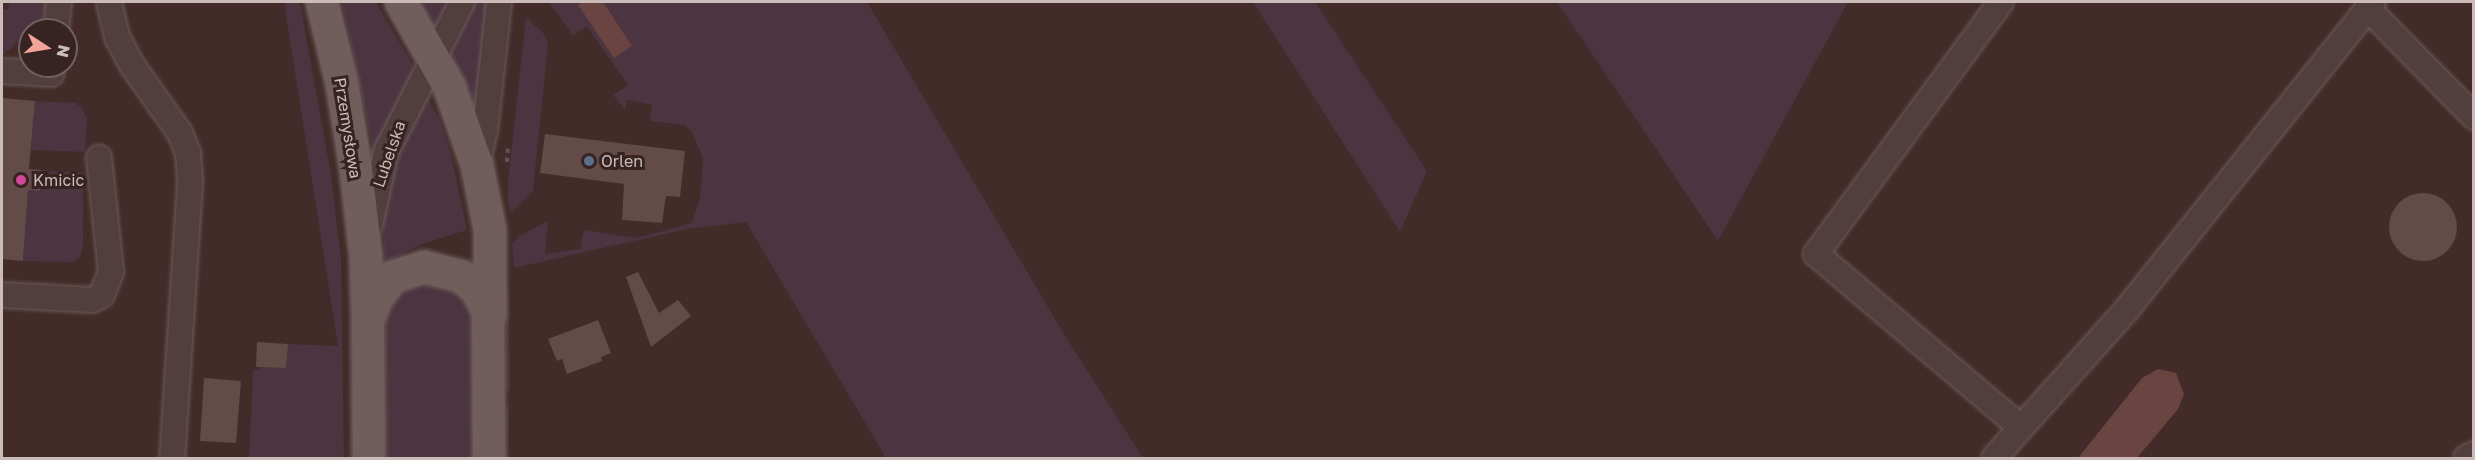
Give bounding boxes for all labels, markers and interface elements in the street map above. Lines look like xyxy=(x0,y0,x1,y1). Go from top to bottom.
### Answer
north arrow xyxy=(18,18,78,78)
text: N xyxy=(53,43,75,59)
street label: Przemysłowa xyxy=(331,76,365,180)
street label: Lubelska xyxy=(369,118,409,190)
place label: Orlen xyxy=(601,151,643,171)
marker: Orlen xyxy=(582,154,596,168)
place label: Kmicic xyxy=(33,170,84,190)
marker: Kmicic xyxy=(14,173,28,187)

